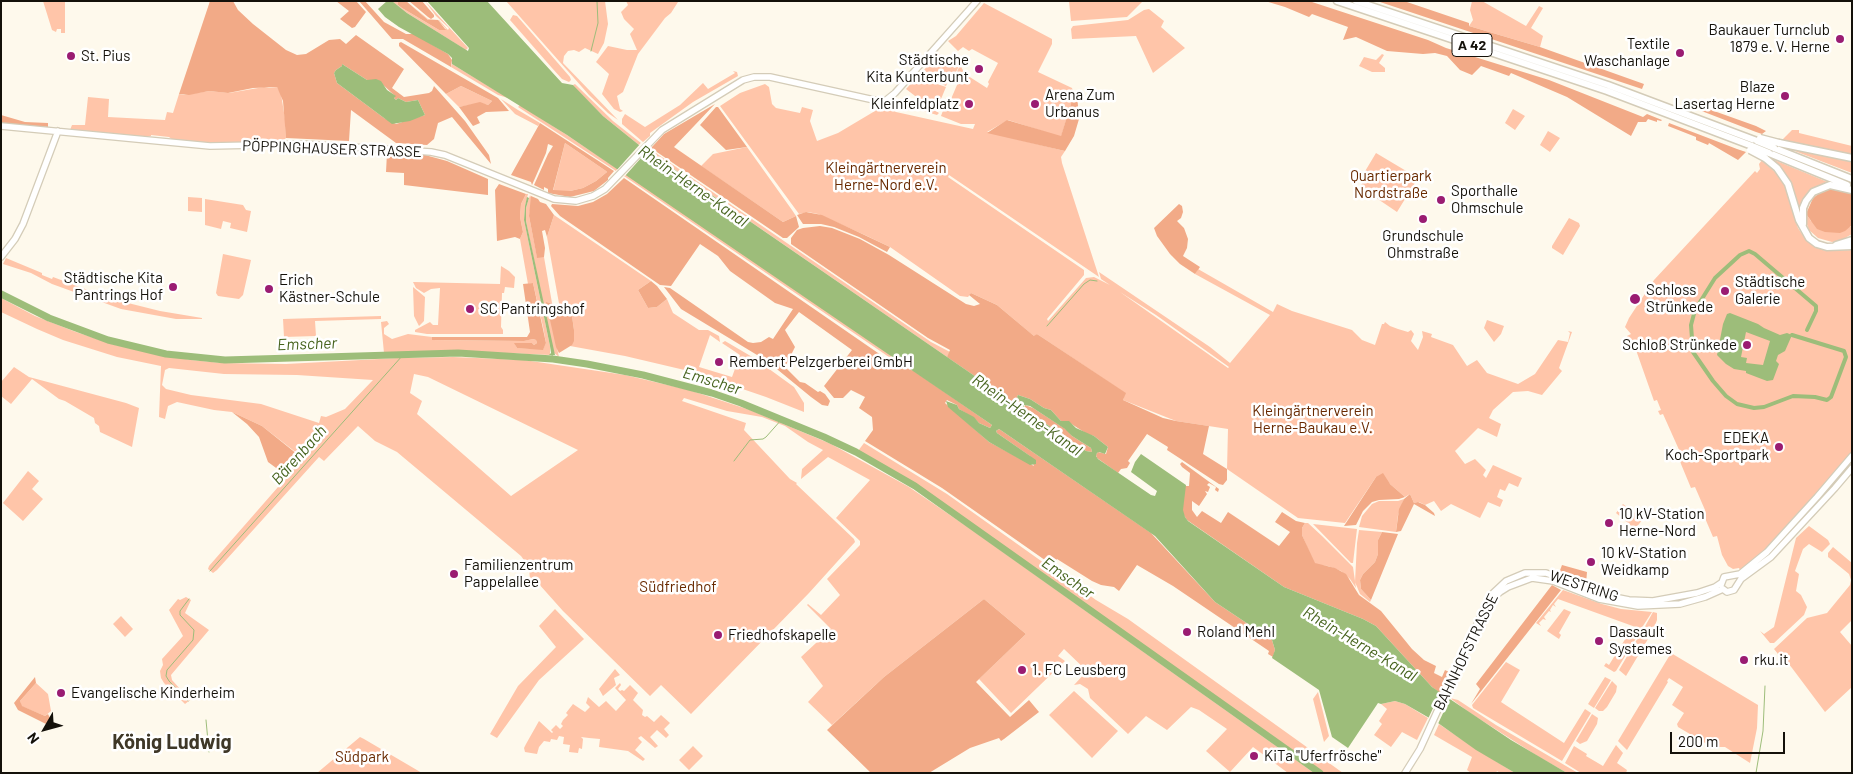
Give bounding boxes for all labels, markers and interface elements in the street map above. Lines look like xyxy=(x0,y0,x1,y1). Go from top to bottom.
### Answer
place label: Baukauer Turnclub 1879 e. V. Herne xyxy=(1709,21,1830,56)
marker: Baukauer Turnclub 1879 e. V. Herne xyxy=(1834,33,1846,45)
road number: A 42 xyxy=(1452,34,1492,56)
place label: Textile Waschanlage xyxy=(1584,35,1670,70)
place label: St. Pius xyxy=(81,47,130,65)
marker: Textile Waschanlage xyxy=(1674,47,1686,59)
marker: St. Pius xyxy=(65,50,77,62)
place label: Städtische Kita Kunterbunt xyxy=(866,51,969,86)
marker: Städtische Kita Kunterbunt xyxy=(973,63,985,75)
place label: Blaze Lasertag Herne xyxy=(1675,78,1775,113)
place label: Arena Zum Urbanus xyxy=(1045,86,1115,121)
marker: Blaze Lasertag Herne xyxy=(1779,90,1791,102)
place label: Kleinfeldplatz xyxy=(871,95,959,113)
marker: Kleinfeldplatz xyxy=(963,98,975,110)
marker: Arena Zum Urbanus xyxy=(1029,98,1041,110)
street label: PÖPPINGHAUSER STRASSE xyxy=(242,137,422,161)
water label: Rhein-Herne-Kanal xyxy=(635,141,751,231)
park label: Kleingärtnerverein Herne-Nord e.V. xyxy=(825,159,947,194)
park label: Quartierpark Nordstraße xyxy=(1350,167,1432,202)
place label: Sporthalle Ohmschule xyxy=(1451,182,1523,217)
marker: Sporthalle Ohmschule xyxy=(1435,194,1447,206)
marker: Grundschule Ohmstraße xyxy=(1417,213,1429,225)
place label: Grundschule Ohmstraße xyxy=(1382,227,1464,262)
place label: Städtische Kita Pantrings Hof xyxy=(64,269,163,304)
place label: Erich Kästner-Schule xyxy=(279,271,380,306)
place label: Städtische Galerie xyxy=(1735,273,1805,308)
marker: Städtische Kita Pantrings Hof xyxy=(167,281,179,293)
place label: Schloss Strünkede xyxy=(1646,281,1713,316)
marker: Erich Kästner-Schule xyxy=(263,283,275,295)
marker: Städtische Galerie xyxy=(1719,285,1731,297)
marker: Schloss Strünkede xyxy=(1628,292,1642,306)
place label: SC Pantringshof xyxy=(480,300,585,318)
marker: SC Pantringshof xyxy=(464,303,476,315)
water label: Emscher xyxy=(277,333,337,355)
place label: Schloß Strünkede xyxy=(1622,336,1737,354)
marker: Schloß Strünkede xyxy=(1741,339,1753,351)
place label: Rembert Pelzgerberei GmbH xyxy=(729,353,913,371)
marker: Rembert Pelzgerberei GmbH xyxy=(713,356,725,368)
water label: Emscher xyxy=(681,363,743,399)
water label: Rhein-Herne-Kanal xyxy=(969,370,1085,460)
park label: Kleingärtnerverein Herne-Baukau e.V. xyxy=(1252,402,1374,437)
water label: Bärenbach xyxy=(267,421,331,489)
place label: EDEKA Koch-Sportpark xyxy=(1665,429,1769,464)
marker: EDEKA Koch-Sportpark xyxy=(1773,441,1785,453)
place label: 10 kV-Station Herne-Nord xyxy=(1619,505,1705,540)
marker: 10 kV-Station Herne-Nord xyxy=(1603,517,1615,529)
place label: 10 kV-Station Weidkamp xyxy=(1601,544,1687,579)
water label: Emscher xyxy=(1038,553,1098,603)
place label: Familienzentrum Pappelallee xyxy=(464,556,573,591)
marker: 10 kV-Station Weidkamp xyxy=(1585,556,1597,568)
street label: WESTRING xyxy=(1547,566,1621,606)
marker: Familienzentrum Pappelallee xyxy=(448,568,460,580)
park label: Südfriedhof xyxy=(639,578,717,596)
street label: BAHNHOFSTRASSE xyxy=(1430,591,1502,713)
water label: Rhein-Herne-Kanal xyxy=(1300,602,1420,686)
place label: Roland Mehl xyxy=(1197,623,1275,641)
place label: Dassault Systemes xyxy=(1609,623,1672,658)
place label: Friedhofskapelle xyxy=(728,626,836,644)
marker: Roland Mehl xyxy=(1181,626,1193,638)
marker: Friedhofskapelle xyxy=(712,629,724,641)
marker: Dassault Systemes xyxy=(1593,635,1605,647)
place label: rku.it xyxy=(1754,651,1788,669)
marker: rku.it xyxy=(1738,654,1750,666)
place label: 1. FC Leusberg xyxy=(1032,661,1126,679)
marker: 1. FC Leusberg xyxy=(1016,664,1028,676)
place label: Evangelische Kinderheim xyxy=(71,684,235,702)
marker: Evangelische Kinderheim xyxy=(55,687,67,699)
north arrow xyxy=(20,704,70,754)
scale bar xyxy=(1673,722,1788,754)
text: N xyxy=(23,730,42,747)
district label: König Ludwig xyxy=(112,730,232,754)
text: 200 m xyxy=(1678,732,1718,750)
place label: KiTa "Uferfrösche" xyxy=(1264,747,1381,765)
park label: Südpark xyxy=(335,748,389,766)
marker: KiTa "Uferfrösche" xyxy=(1248,750,1260,762)

